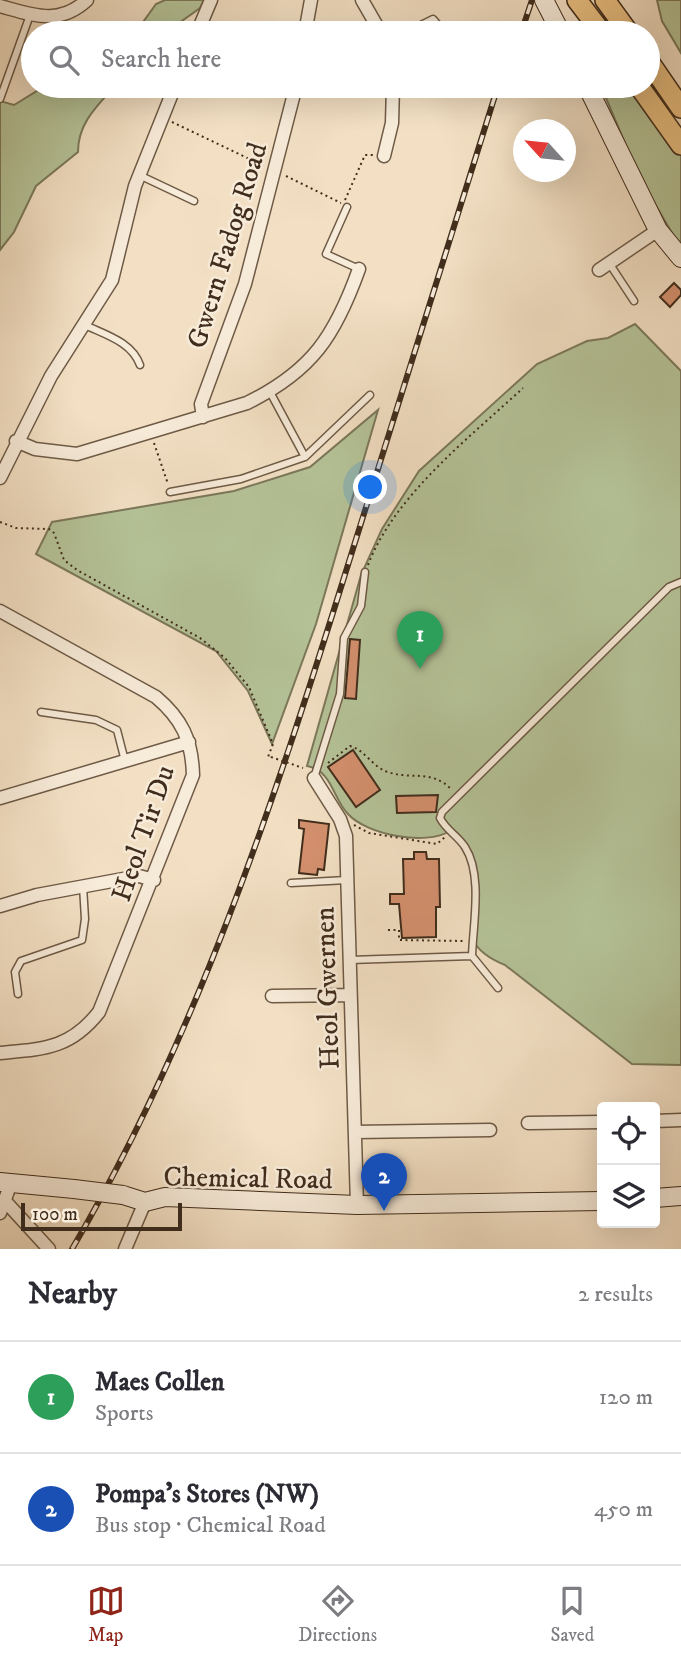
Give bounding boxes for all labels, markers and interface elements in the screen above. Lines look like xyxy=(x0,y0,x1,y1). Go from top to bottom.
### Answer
search box xyxy=(21,21,660,98)
icon: search xyxy=(45,41,83,79)
text: Search here xyxy=(101,43,221,76)
north arrow xyxy=(513,119,576,182)
street label: Gwern Fadog Road xyxy=(179,138,275,353)
your location xyxy=(353,470,387,504)
pin: 1 xyxy=(397,611,443,669)
street label: Heol Tir Du xyxy=(104,761,183,906)
street label: Heol Gwernen xyxy=(307,906,348,1070)
map controls xyxy=(597,1102,660,1228)
button: locate xyxy=(597,1102,660,1165)
pin: 2 xyxy=(361,1153,407,1211)
street label: Chemical Road xyxy=(163,1160,333,1197)
button: layers xyxy=(597,1165,660,1228)
scale bar xyxy=(21,1200,182,1232)
text: 100 m xyxy=(32,1203,78,1226)
text: Nearby xyxy=(28,1276,117,1313)
text: 2 results xyxy=(578,1280,653,1309)
text: Maes Collen xyxy=(95,1366,225,1399)
text: 1 xyxy=(47,1383,55,1412)
text: 120 m xyxy=(599,1383,653,1412)
text: Sports xyxy=(95,1399,153,1428)
text: Pompa's Stores (NW) xyxy=(95,1478,319,1511)
text: 2 xyxy=(45,1495,57,1524)
text: 450 m xyxy=(594,1495,653,1524)
text: Bus stop · Chemical Road xyxy=(95,1511,326,1540)
tab: Map xyxy=(87,1582,125,1647)
tab: Directions xyxy=(298,1582,377,1647)
tab: Saved xyxy=(551,1582,594,1647)

